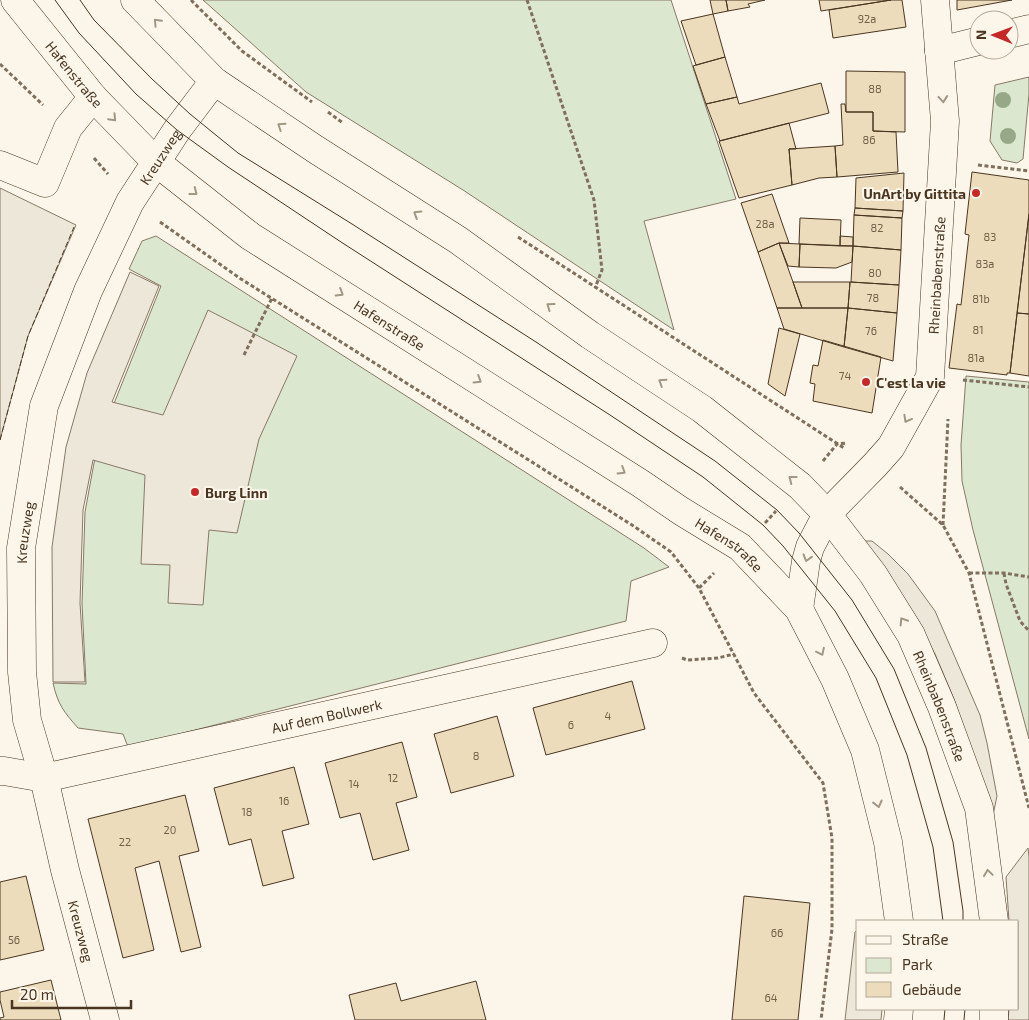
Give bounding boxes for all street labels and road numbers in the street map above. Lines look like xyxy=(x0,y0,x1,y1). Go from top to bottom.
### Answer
street label: Hafenstraße xyxy=(43,37,107,111)
street label: Kreuzweg xyxy=(135,125,184,188)
street label: Rheinbabenstraße xyxy=(924,216,948,335)
street label: Hafenstraße xyxy=(351,296,428,353)
street label: Kreuzweg xyxy=(12,500,37,564)
street label: Hafenstraße xyxy=(693,514,767,575)
street label: Rheinbabenstraße xyxy=(910,648,970,764)
street label: Auf dem Bollwerk xyxy=(270,695,383,736)
street label: Kreuzweg xyxy=(65,898,97,964)

